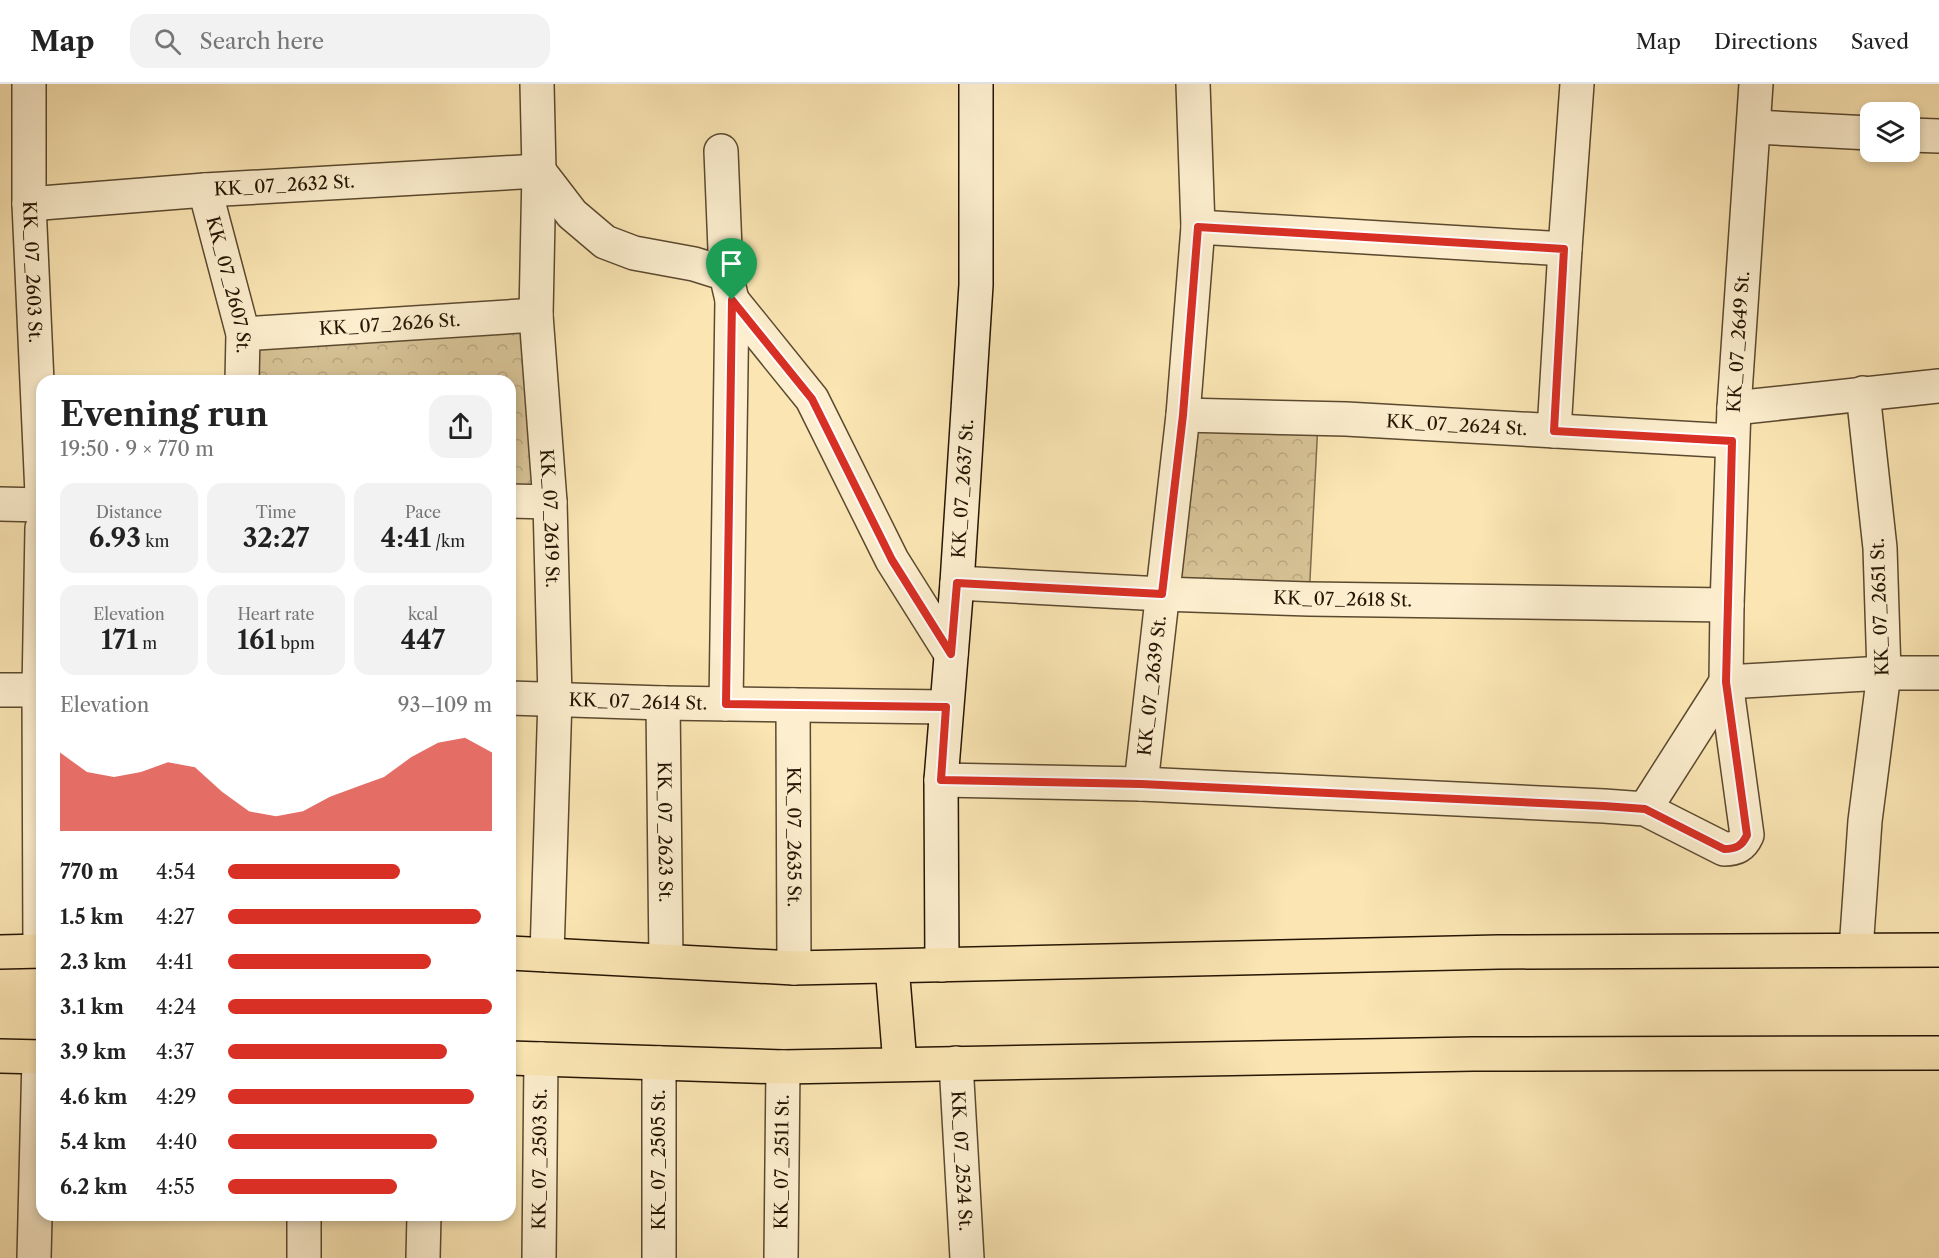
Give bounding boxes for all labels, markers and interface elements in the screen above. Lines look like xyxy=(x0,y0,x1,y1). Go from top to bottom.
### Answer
search box xyxy=(130,14,550,68)
text: Map xyxy=(30,24,94,58)
icon: search xyxy=(151,25,184,58)
text: Search here xyxy=(199,28,324,55)
text: Map xyxy=(1636,29,1681,54)
text: Directions xyxy=(1714,29,1818,54)
text: Saved xyxy=(1851,29,1909,54)
map controls xyxy=(1860,102,1920,162)
button: layers xyxy=(1860,102,1920,162)
street label: KK_07_2632 St. xyxy=(213,171,355,200)
street label: KK_07_2603 St. xyxy=(18,201,46,343)
street label: KK_07_2607 St. xyxy=(201,214,254,354)
pin xyxy=(706,238,757,300)
icon: arrive xyxy=(715,247,748,280)
street label: KK_07_2649 St. xyxy=(1723,270,1754,413)
street label: KK_07_2626 St. xyxy=(318,309,461,340)
text: Evening run xyxy=(60,394,268,435)
button: share xyxy=(429,395,492,458)
street label: KK_07_2624 St. xyxy=(1386,410,1528,440)
street label: KK_07_2637 St. xyxy=(948,419,978,559)
text: 19:50 · 9 × 770 m xyxy=(60,437,214,461)
street label: KK_07_2619 St. xyxy=(535,448,563,588)
text: Distance xyxy=(96,502,162,522)
text: Time xyxy=(256,502,296,522)
text: Pace xyxy=(405,502,441,522)
text: 6.93 xyxy=(89,522,141,554)
text: 32:27 xyxy=(243,522,309,554)
text: 4:41 xyxy=(381,522,431,554)
text: km xyxy=(141,531,169,551)
text: /km xyxy=(431,531,465,551)
street label: KK_07_2651 St. xyxy=(1867,538,1893,676)
street label: KK_07_2618 St. xyxy=(1273,587,1412,611)
text: Elevation xyxy=(93,604,165,624)
text: Heart rate xyxy=(237,604,315,624)
text: kcal xyxy=(408,604,438,624)
street label: KK_07_2639 St. xyxy=(1133,614,1171,757)
text: 171 xyxy=(101,624,138,656)
text: 161 xyxy=(237,624,276,656)
text: 447 xyxy=(401,624,445,656)
text: m xyxy=(138,633,157,653)
text: bpm xyxy=(276,633,315,653)
street label: KK_07_2614 St. xyxy=(568,689,707,715)
text: Elevation xyxy=(60,693,149,717)
text: 93–109 m xyxy=(398,693,492,717)
street label: KK_07_2623 St. xyxy=(653,761,676,903)
street label: KK_07_2635 St. xyxy=(782,767,805,907)
text: 770 m xyxy=(60,860,119,884)
text: 4:54 xyxy=(156,860,196,884)
text: 1.5 km xyxy=(60,905,124,929)
text: 4:27 xyxy=(156,905,195,929)
text: 2.3 km xyxy=(60,950,127,974)
text: 4:41 xyxy=(156,950,193,974)
text: 3.1 km xyxy=(60,995,124,1019)
text: 4:24 xyxy=(156,995,196,1019)
text: 3.9 km xyxy=(60,1040,126,1064)
text: 4:37 xyxy=(156,1040,194,1064)
text: 4.6 km xyxy=(60,1085,127,1109)
text: 4:29 xyxy=(156,1085,196,1109)
street label: KK_07_2503 St. xyxy=(528,1088,552,1230)
street label: KK_07_2505 St. xyxy=(648,1090,670,1230)
street label: KK_07_2524 St. xyxy=(947,1090,976,1232)
street label: KK_07_2511 St. xyxy=(770,1094,794,1230)
text: 5.4 km xyxy=(60,1130,127,1154)
text: 4:40 xyxy=(156,1130,197,1154)
text: 6.2 km xyxy=(60,1175,127,1199)
text: 4:55 xyxy=(156,1175,195,1199)

